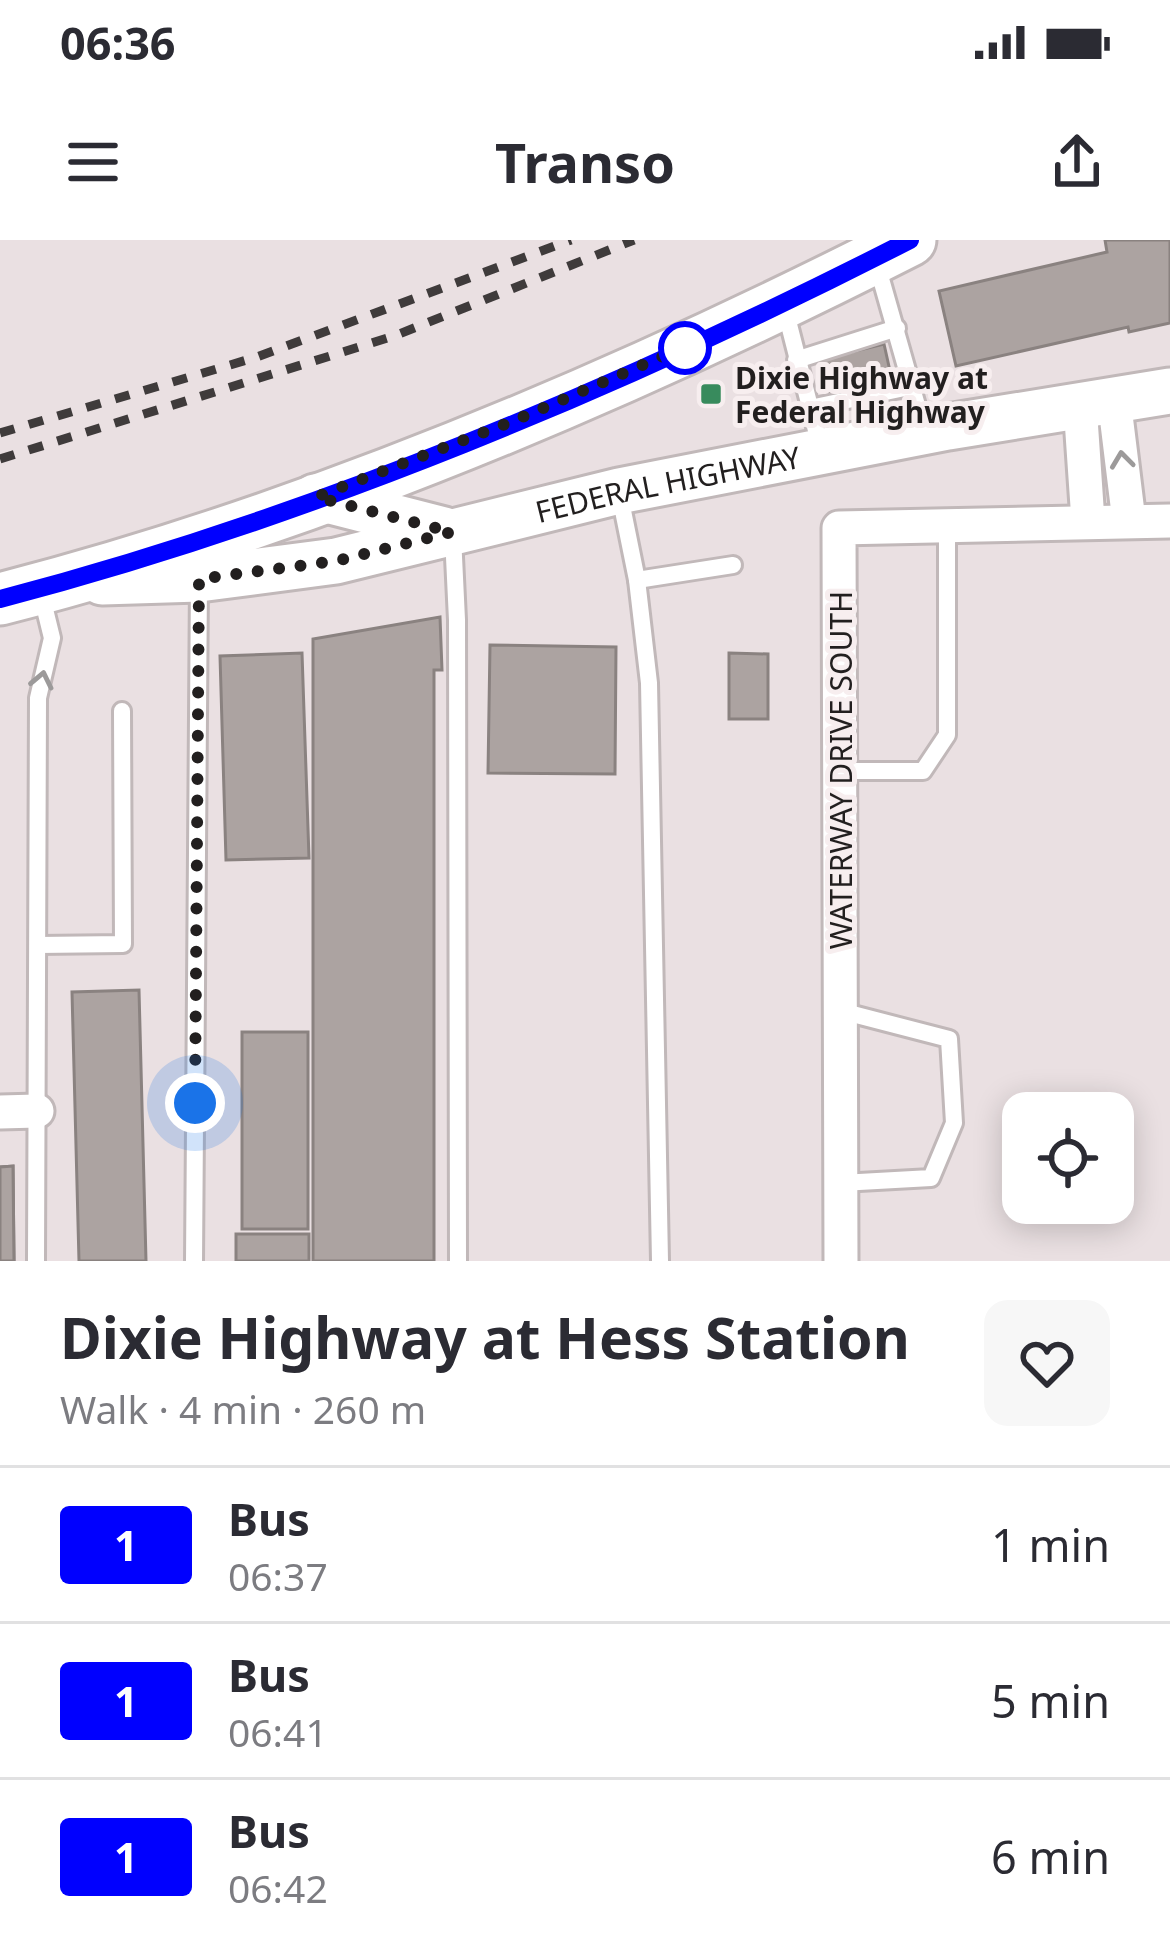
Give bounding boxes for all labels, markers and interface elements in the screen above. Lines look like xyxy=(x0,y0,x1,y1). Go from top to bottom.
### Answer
text: 06:36 xyxy=(60,12,176,73)
text: Transo xyxy=(495,125,675,199)
icon: menu xyxy=(60,129,126,195)
icon: share xyxy=(1044,129,1110,195)
unlabelled marker xyxy=(660,323,710,373)
place label: Dixie Highway at Federal Highway xyxy=(735,357,988,432)
marker: Dixie Highway at Federal Highway xyxy=(698,381,724,407)
street label: FEDERAL HIGHWAY xyxy=(531,436,804,531)
one-way arrow xyxy=(1109,450,1135,470)
street label: WATERWAY DRIVE SOUTH xyxy=(820,591,861,949)
one-way arrow xyxy=(29,671,54,691)
your location xyxy=(165,1073,225,1133)
map controls xyxy=(1002,1092,1134,1224)
button: locate xyxy=(1002,1092,1134,1224)
text: Dixie Highway at Hess Station xyxy=(60,1298,910,1376)
button: heart xyxy=(984,1300,1110,1426)
text: Walk · 4 min · 260 m xyxy=(60,1382,426,1435)
text: Bus xyxy=(228,1488,310,1549)
text: 1 min xyxy=(991,1514,1110,1575)
text: 1 xyxy=(114,1516,138,1573)
text: 06:37 xyxy=(228,1549,328,1602)
text: Bus xyxy=(228,1644,310,1705)
text: 5 min xyxy=(991,1670,1110,1731)
text: 1 xyxy=(114,1672,138,1729)
text: 06:41 xyxy=(228,1705,328,1758)
text: Bus xyxy=(228,1800,310,1861)
text: 6 min xyxy=(991,1826,1110,1887)
text: 1 xyxy=(114,1828,138,1885)
text: 06:42 xyxy=(228,1861,328,1914)

